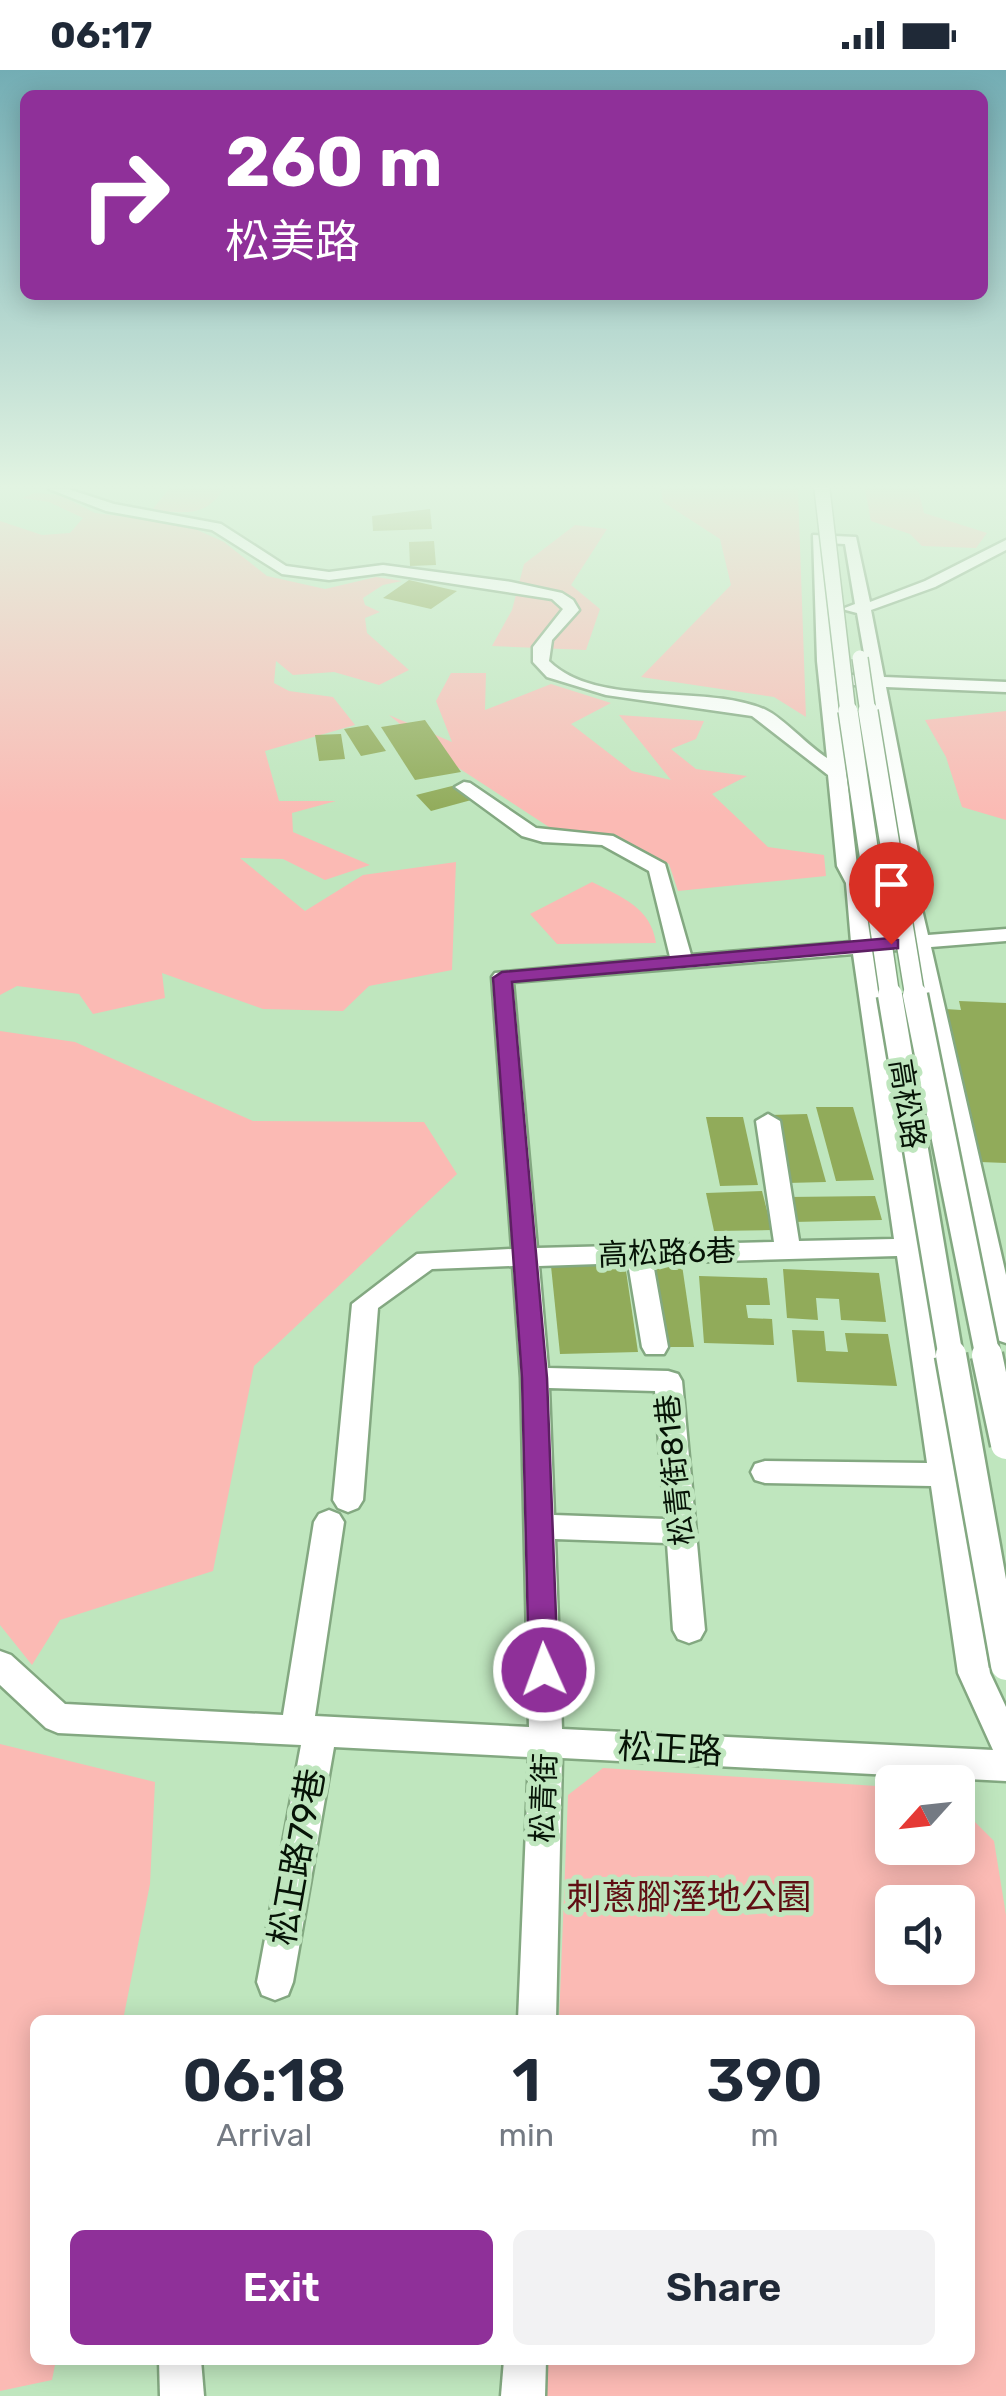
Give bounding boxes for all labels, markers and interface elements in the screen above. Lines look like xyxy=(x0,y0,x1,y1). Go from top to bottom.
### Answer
text: 06:17 xyxy=(50,12,152,58)
text: 260 m xyxy=(225,121,443,204)
icon: right xyxy=(60,130,190,260)
text: 松美路 xyxy=(225,215,360,268)
pin xyxy=(849,842,934,945)
icon: arrive xyxy=(864,857,919,912)
street label: 高松路 xyxy=(882,1057,932,1151)
street label: 高松路6巷 xyxy=(597,1233,737,1273)
street label: 松青街81巷 xyxy=(649,1393,701,1547)
position arrow xyxy=(492,1618,596,1722)
street label: 松正路 xyxy=(616,1725,724,1773)
street label: 松青街 xyxy=(524,1752,564,1844)
street label: 松正路79巷 xyxy=(261,1765,333,1949)
north arrow xyxy=(875,1765,975,1865)
map controls xyxy=(875,1765,975,1985)
park label: 刺蔥腳溼地公園 xyxy=(566,1876,812,1918)
button: sound xyxy=(875,1885,975,1985)
text: 06:18 xyxy=(182,2045,346,2116)
text: 1 xyxy=(512,2045,541,2116)
text: 390 xyxy=(706,2045,823,2116)
text: Arrival xyxy=(216,2116,312,2154)
text: min xyxy=(498,2116,554,2154)
text: m xyxy=(750,2116,779,2154)
button: Exit xyxy=(70,2230,493,2345)
button: Share xyxy=(513,2230,935,2345)

